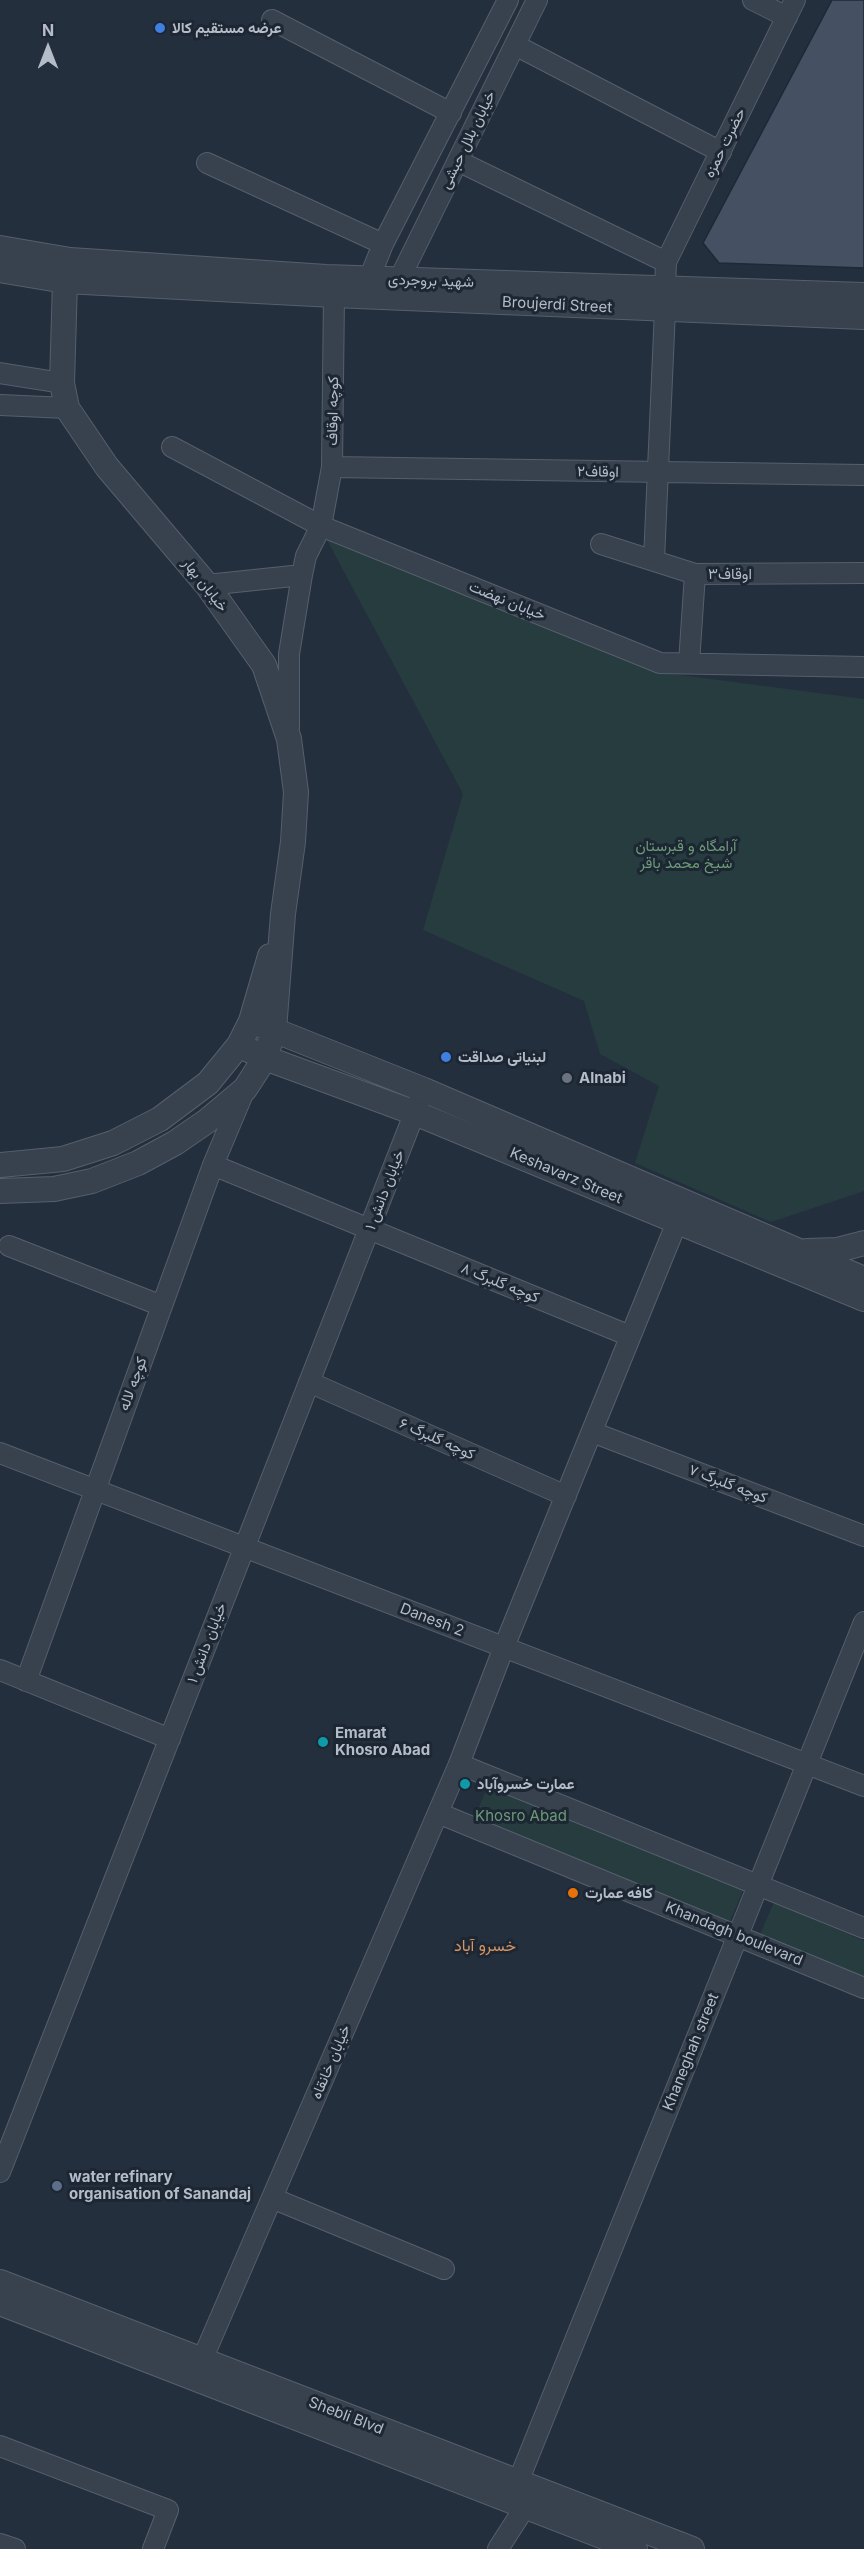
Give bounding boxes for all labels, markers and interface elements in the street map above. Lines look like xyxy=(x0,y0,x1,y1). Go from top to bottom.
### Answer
north arrow xyxy=(18,18,78,78)
place label: عرضه مستقیم کالا xyxy=(172,19,281,37)
text: N xyxy=(42,20,54,40)
marker: عرضه مستقیم کالا xyxy=(153,21,167,35)
street label: خیابان بلال حبشی xyxy=(436,88,500,192)
street label: حضرت حمزه xyxy=(700,105,750,181)
street label: شهید بروجردی xyxy=(388,271,474,291)
street label: Broujerdi Street xyxy=(501,293,613,317)
street label: کوچه اوقاف xyxy=(323,376,343,446)
street label: اوقاف۲ xyxy=(577,463,619,481)
street label: خیابان بهار xyxy=(178,555,232,615)
street label: اوقاف۳ xyxy=(708,565,752,583)
street label: خیابان نهضت xyxy=(466,578,548,624)
park label: آرامگاه و قبرستان شیخ محمد باقر xyxy=(635,837,737,872)
place label: لبنیاتی ‌صداقت xyxy=(458,1048,546,1066)
marker: لبنیاتی ‌صداقت xyxy=(439,1050,453,1064)
place label: Alnabi xyxy=(579,1069,626,1087)
marker: Alnabi xyxy=(560,1071,574,1085)
street label: Keshavarz Street xyxy=(507,1144,625,1208)
street label: خیابان دانش ۱ xyxy=(362,1147,408,1233)
street label: کوچه گلبرگ ۸ xyxy=(458,1259,542,1307)
street label: کوچه لاله xyxy=(115,1355,151,1413)
street label: کوچه گلبرگ ۶ xyxy=(396,1414,478,1464)
street label: کوچه گلبرگ ۷ xyxy=(686,1461,770,1507)
street label: خیابان دانش ۱ xyxy=(184,1600,230,1686)
street label: Danesh 2 xyxy=(397,1600,467,1640)
place label: Emarat Khosro Abad xyxy=(335,1724,430,1759)
marker: Emarat Khosro Abad xyxy=(316,1735,330,1749)
place label: عمارت خسروآباد xyxy=(477,1775,575,1793)
marker: عمارت خسروآباد xyxy=(458,1777,472,1791)
park label: Khosro Abad xyxy=(475,1807,567,1825)
place label: کافه عمارت xyxy=(585,1884,653,1902)
marker: کافه عمارت xyxy=(566,1886,580,1900)
street label: Khandagh boulevard xyxy=(663,1898,805,1970)
district label: خسرو آباد xyxy=(454,1936,516,1956)
street label: Khaneghah street xyxy=(659,1991,723,2113)
street label: خیابان خانقاه xyxy=(307,2022,355,2102)
place label: water refinary organisation of Sanandaj xyxy=(69,2168,251,2203)
marker: water refinary organisation of Sanandaj xyxy=(50,2179,64,2193)
street label: Shebli Blvd xyxy=(306,2393,386,2439)

